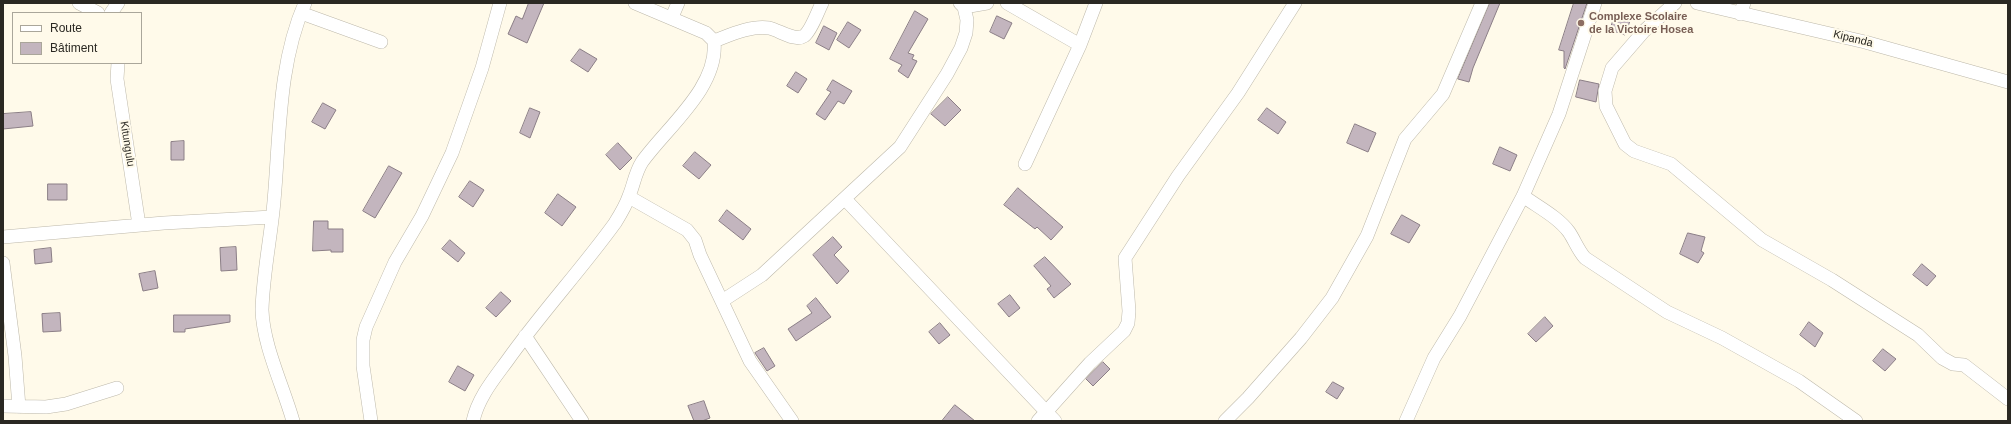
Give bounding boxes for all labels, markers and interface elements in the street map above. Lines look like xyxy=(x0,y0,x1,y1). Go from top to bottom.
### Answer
place label: Complexe Scolaire de la Victoire Hosea xyxy=(1589,10,1693,36)
legend xyxy=(12,12,142,64)
marker: Complexe Scolaire de la Victoire Hosea xyxy=(1576,18,1586,28)
text: Route xyxy=(50,21,82,35)
street label: Kipanda xyxy=(1832,28,1874,50)
text: Bâtiment xyxy=(50,41,97,55)
street label: Kitungulu xyxy=(117,120,137,168)

